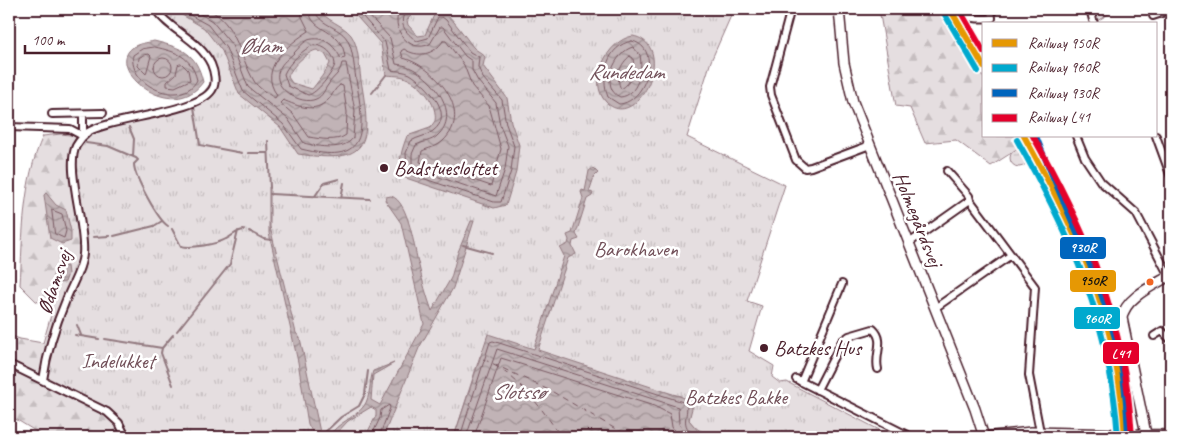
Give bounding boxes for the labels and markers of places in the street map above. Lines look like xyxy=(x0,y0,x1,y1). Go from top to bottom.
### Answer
place label: Badstueslottet xyxy=(394,155,499,181)
marker: Badstueslottet xyxy=(378,162,390,174)
unlabelled marker xyxy=(1145,277,1155,287)
place label: Batzkes Hus xyxy=(774,335,863,361)
marker: Batzkes Hus xyxy=(758,342,770,354)

